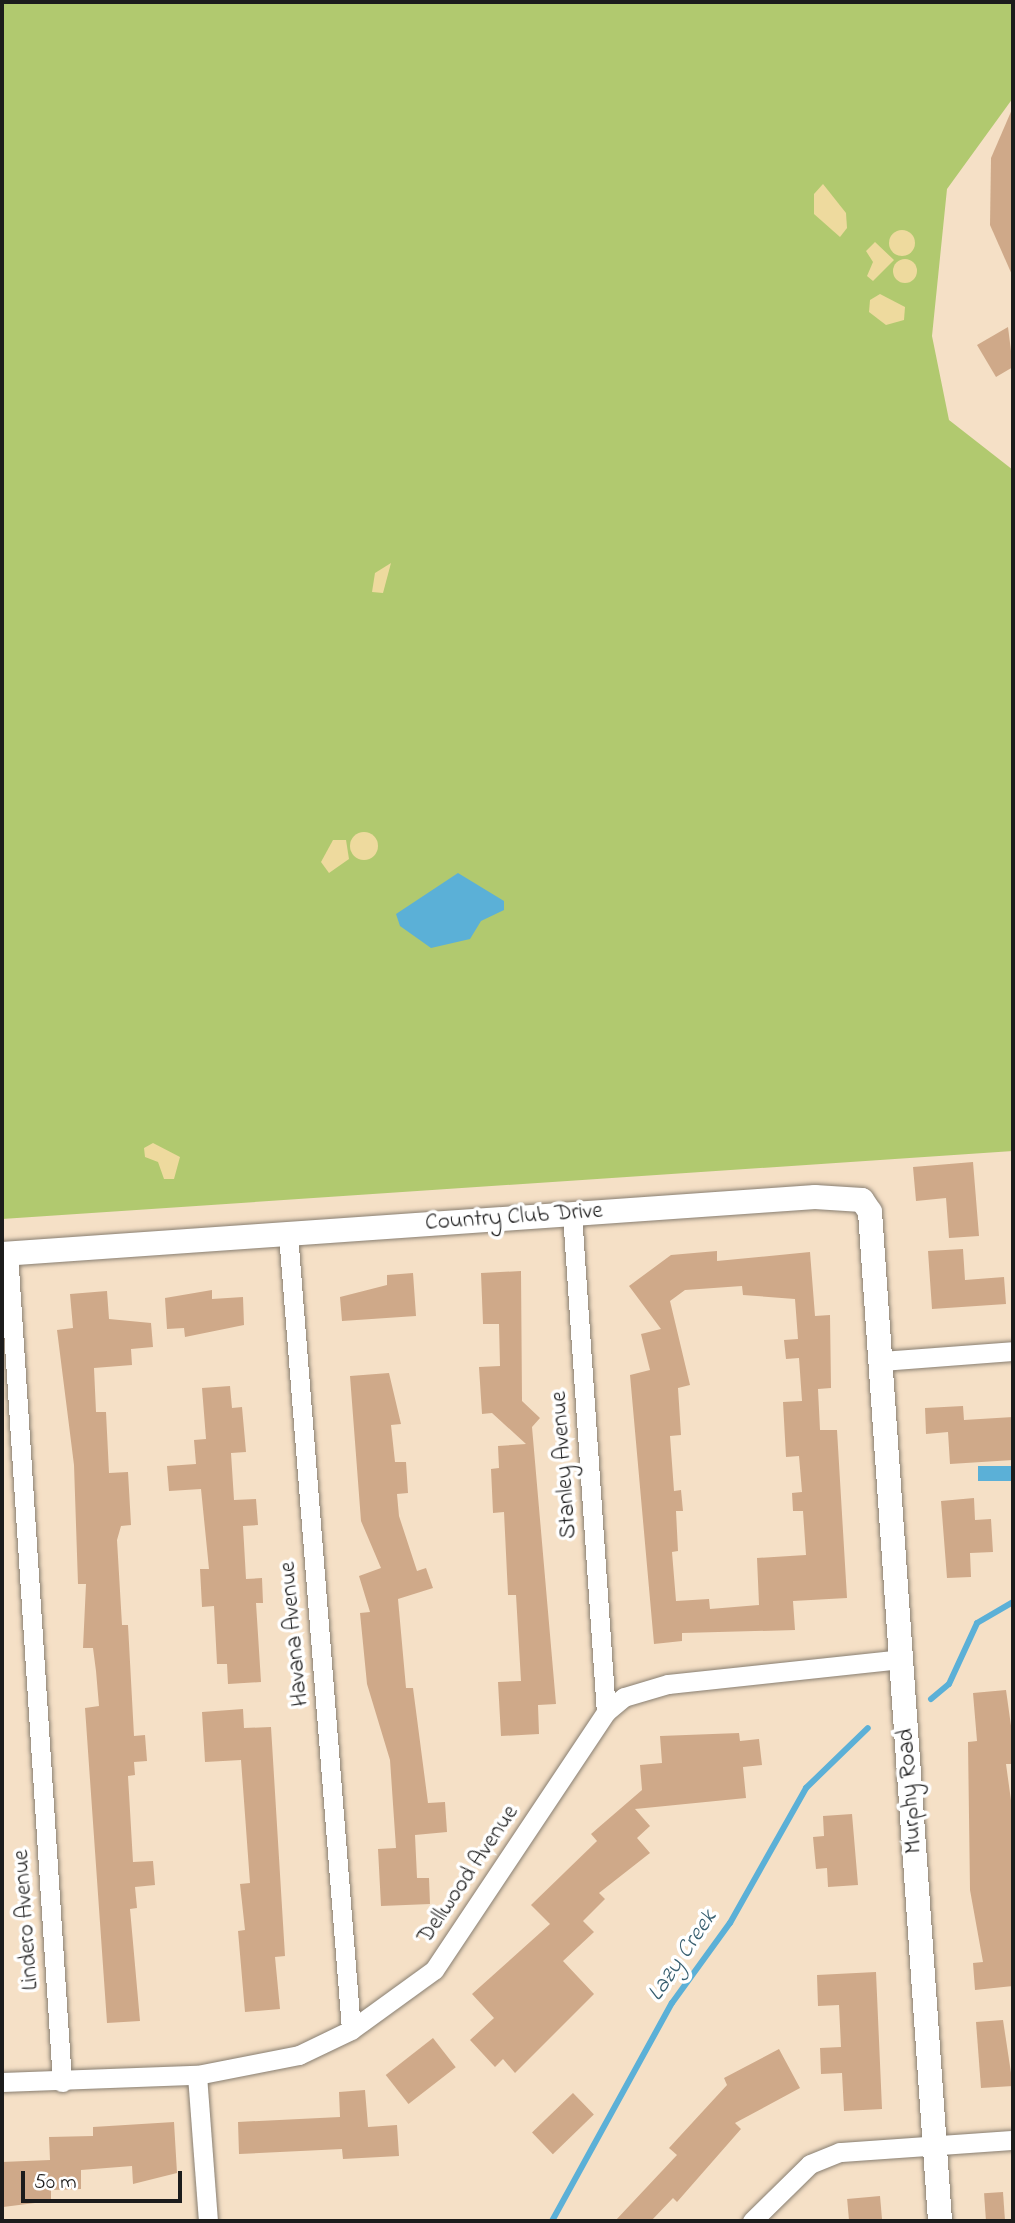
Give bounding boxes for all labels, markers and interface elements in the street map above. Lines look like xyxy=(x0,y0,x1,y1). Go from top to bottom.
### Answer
street label: Country Club Drive xyxy=(424,1198,604,1238)
street label: Stanley Avenue xyxy=(546,1390,584,1540)
street label: Havana Avenue xyxy=(275,1560,315,1708)
street label: Murphy Road xyxy=(893,1727,929,1855)
street label: Dellwood Avenue xyxy=(413,1800,525,1950)
street label: Lindero Avenue xyxy=(8,1849,46,1991)
water label: Lazy Creek xyxy=(642,1905,724,2007)
scale bar xyxy=(24,2156,186,2200)
text: 50 m xyxy=(34,2168,77,2198)

